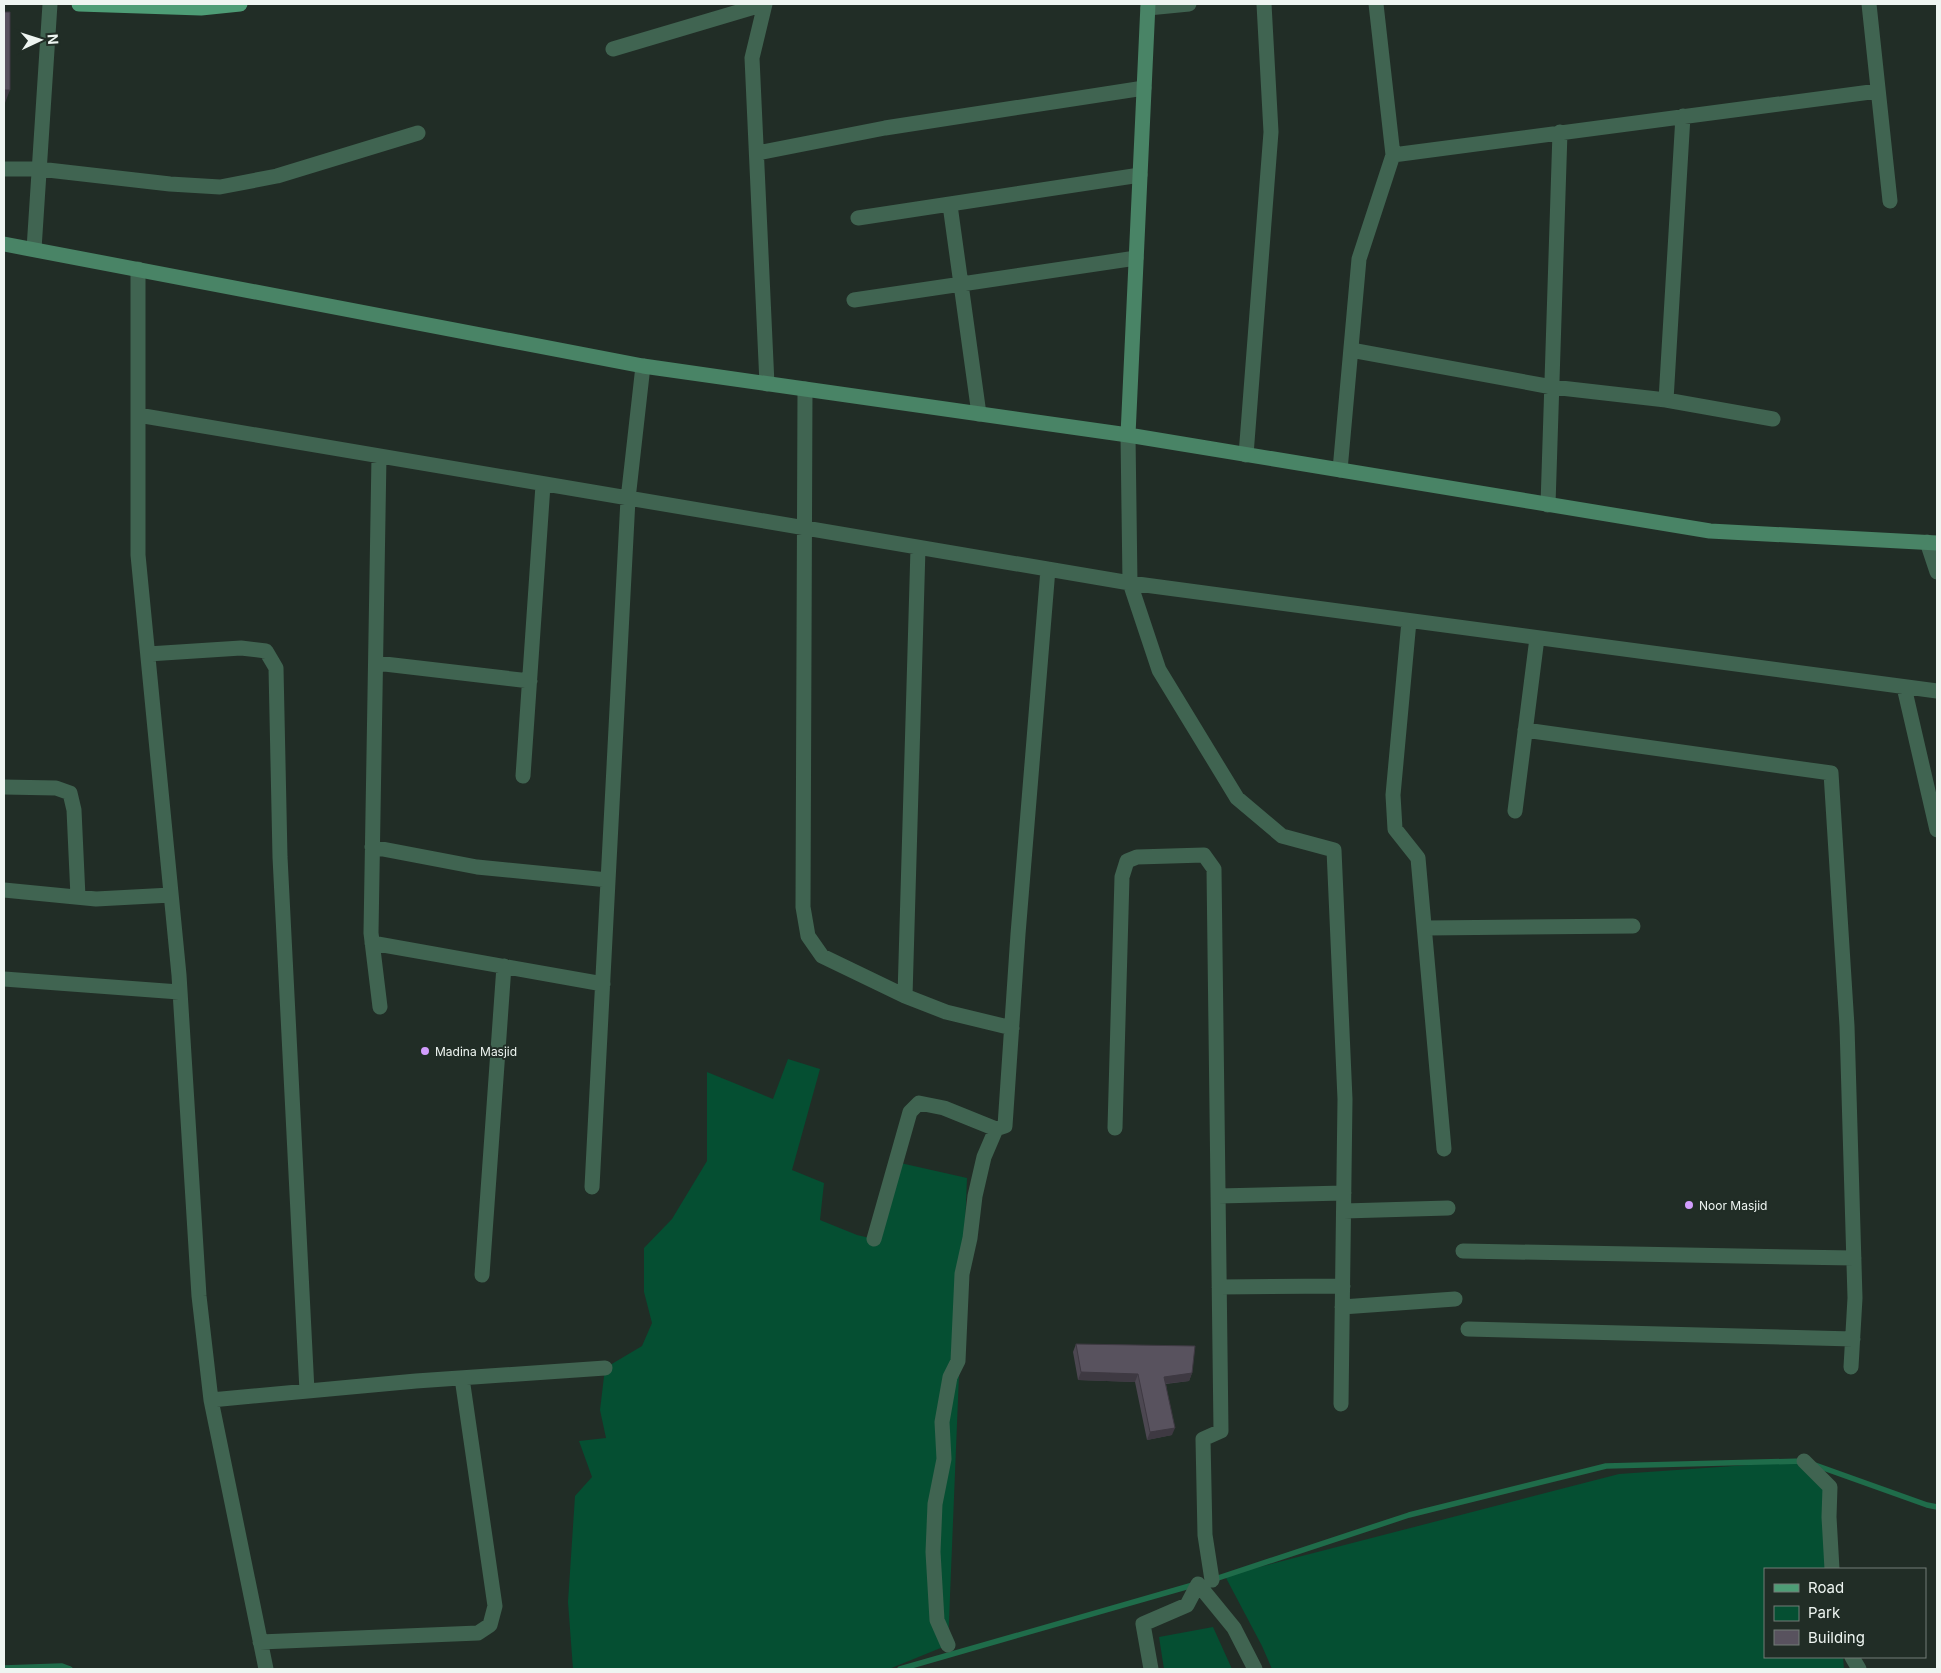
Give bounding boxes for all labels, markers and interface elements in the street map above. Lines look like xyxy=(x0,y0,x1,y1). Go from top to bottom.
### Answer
north arrow xyxy=(15,15,65,65)
text: N xyxy=(45,33,62,45)
place label: Madina Masjid xyxy=(435,1044,517,1059)
marker: Madina Masjid xyxy=(419,1045,431,1057)
place label: Noor Masjid xyxy=(1699,1198,1767,1213)
marker: Noor Masjid xyxy=(1683,1199,1695,1211)
legend xyxy=(1764,1568,1926,1658)
text: Road xyxy=(1808,1578,1844,1597)
text: Park xyxy=(1808,1603,1841,1622)
text: Building xyxy=(1808,1628,1865,1647)

